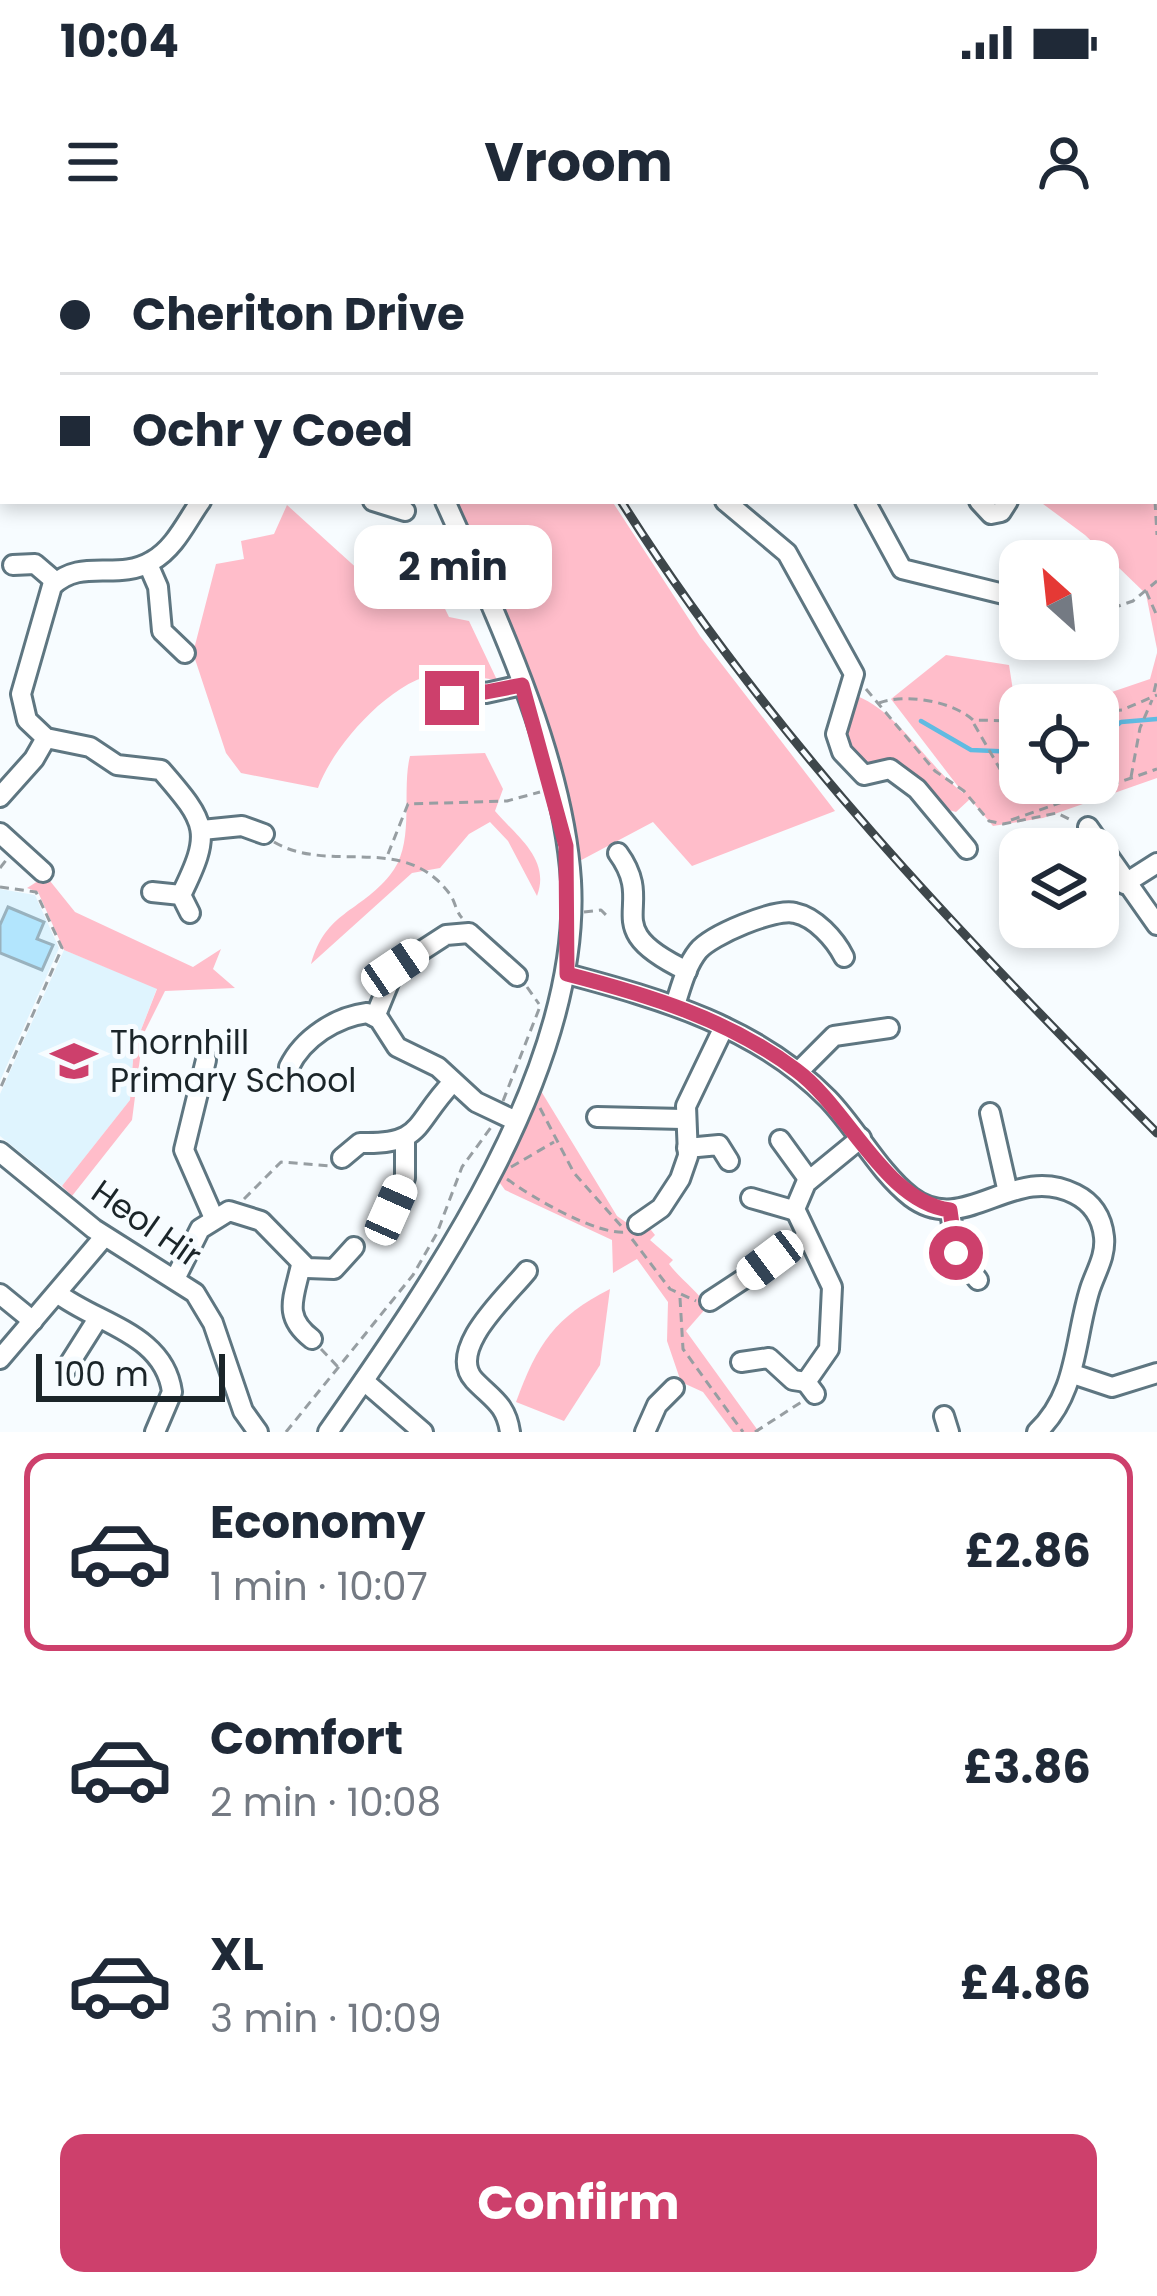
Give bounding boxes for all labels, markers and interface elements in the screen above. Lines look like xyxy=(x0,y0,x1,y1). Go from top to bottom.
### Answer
text: 10:04 xyxy=(60,10,179,73)
text: Vroom xyxy=(484,124,673,200)
icon: menu xyxy=(60,129,126,195)
icon: person xyxy=(1031,129,1097,195)
text: Cheriton Drive xyxy=(132,283,465,346)
text: Ochr y Coed xyxy=(132,399,413,462)
callout: 2 min xyxy=(353,524,551,608)
text: 2 min xyxy=(398,539,508,594)
north arrow xyxy=(999,540,1119,660)
map controls xyxy=(999,540,1119,948)
route end xyxy=(425,671,479,725)
button: locate xyxy=(999,684,1119,804)
button: layers xyxy=(999,828,1119,948)
car xyxy=(355,933,435,1003)
place label: Thornhill Primary School xyxy=(110,1019,356,1104)
school or university icon: Thornhill Primary School xyxy=(49,1036,99,1086)
street label: Heol Hir xyxy=(82,1168,211,1278)
car xyxy=(360,1170,422,1250)
car xyxy=(730,1224,810,1296)
route start xyxy=(929,1226,983,1280)
scale bar xyxy=(36,1348,225,1401)
text: 100 m xyxy=(54,1351,149,1398)
text: Economy xyxy=(210,1491,425,1554)
icon: car xyxy=(66,1498,174,1606)
text: £2.86 xyxy=(965,1520,1091,1583)
text: 1 min · 10:07 xyxy=(210,1559,428,1614)
text: Comfort xyxy=(210,1707,403,1770)
icon: car xyxy=(66,1714,174,1822)
text: £3.86 xyxy=(963,1736,1091,1799)
text: 2 min · 10:08 xyxy=(210,1775,441,1830)
text: XL xyxy=(210,1923,264,1986)
icon: car xyxy=(66,1930,174,2038)
text: £4.86 xyxy=(960,1952,1091,2015)
text: 3 min · 10:09 xyxy=(210,1991,442,2046)
button: Confirm xyxy=(60,2134,1097,2272)

